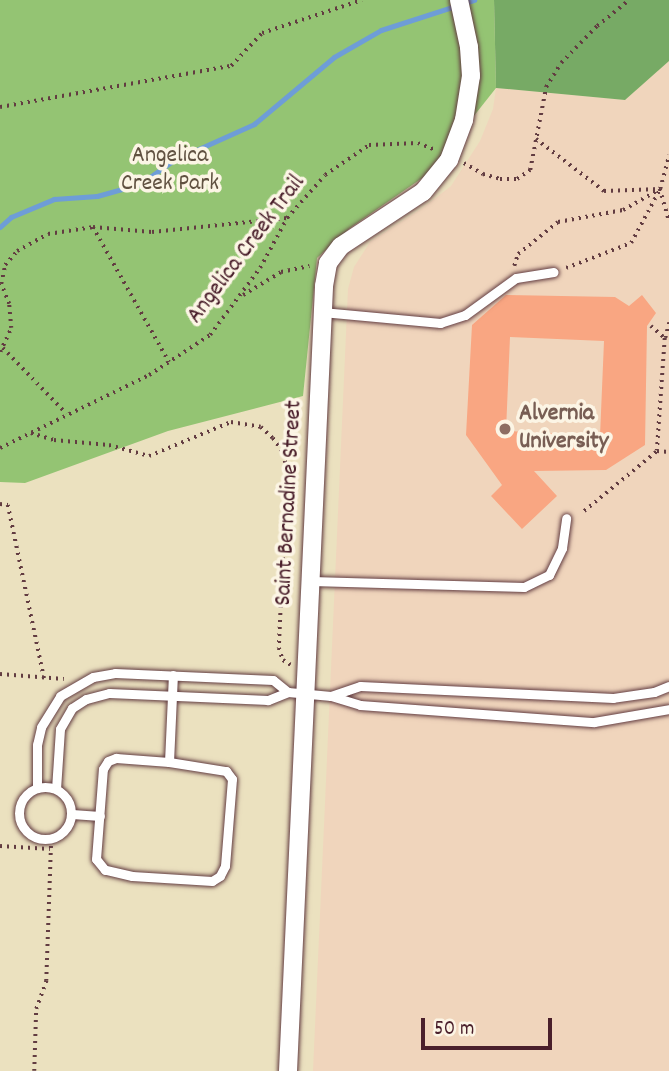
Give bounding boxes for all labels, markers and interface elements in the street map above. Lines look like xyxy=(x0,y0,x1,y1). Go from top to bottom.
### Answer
park label: Angelica Creek Park xyxy=(121,143,219,199)
street label: Angelica Creek Trail xyxy=(182,170,312,330)
street label: Saint Bernadine Street xyxy=(270,399,310,607)
place label: Alvernia University xyxy=(519,401,609,457)
marker: Alvernia University xyxy=(497,421,513,437)
scale bar xyxy=(424,1004,555,1048)
text: 50 m xyxy=(434,1015,474,1045)

